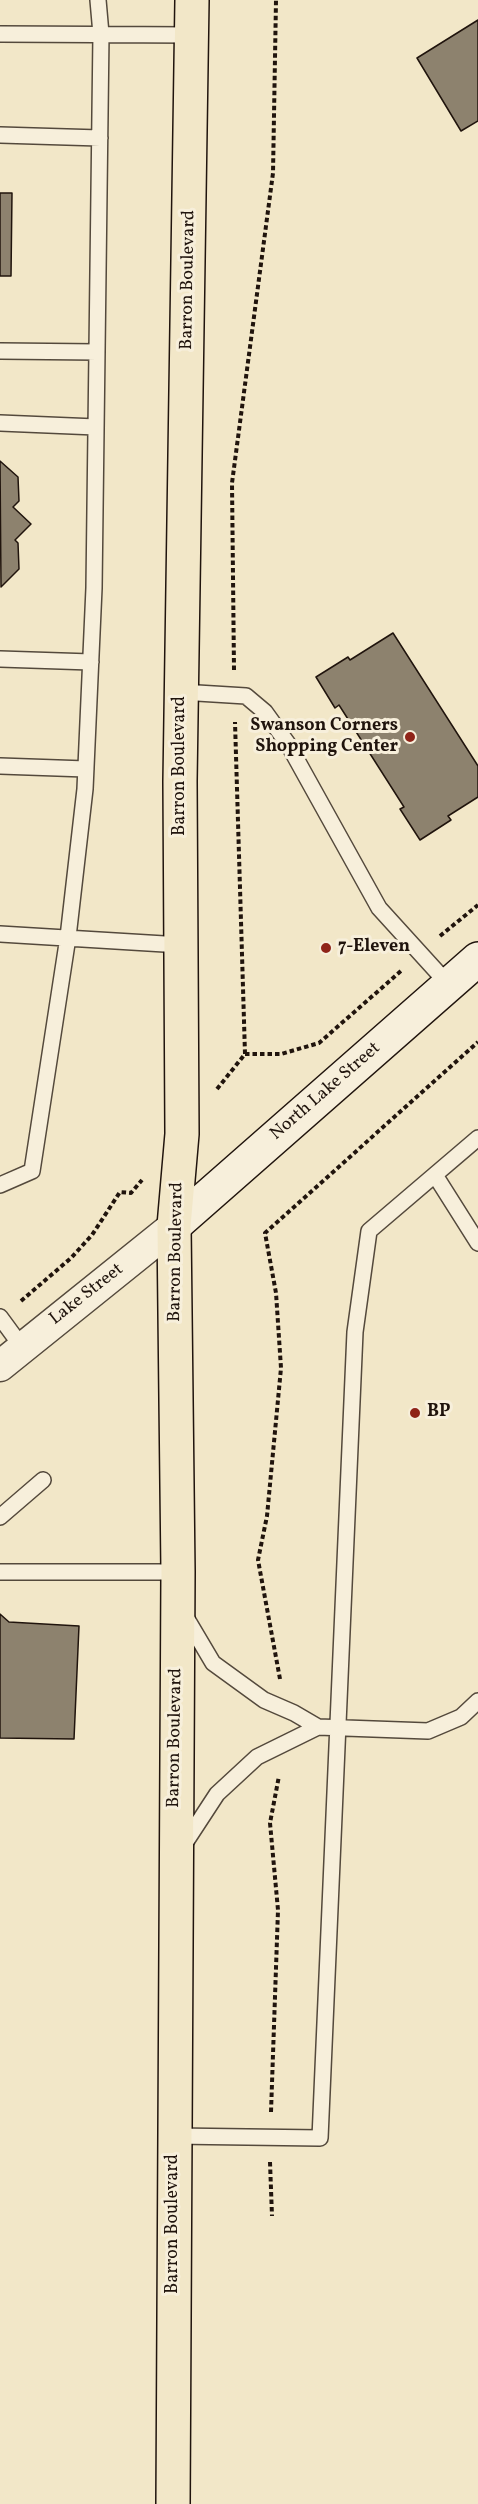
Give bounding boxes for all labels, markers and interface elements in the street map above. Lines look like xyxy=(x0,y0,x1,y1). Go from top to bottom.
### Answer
street label: Barron Boulevard xyxy=(177,210,201,350)
street label: Barron Boulevard xyxy=(170,696,192,836)
place label: Swanson Corners Shopping Center xyxy=(250,716,398,758)
marker: Swanson Corners Shopping Center xyxy=(403,730,417,744)
place label: 7-Eleven xyxy=(338,937,410,959)
marker: 7-Eleven xyxy=(319,941,333,955)
street label: North Lake Street xyxy=(266,1038,386,1146)
street label: Barron Boulevard xyxy=(165,1182,189,1322)
street label: Lake Street xyxy=(46,1259,128,1331)
place label: BP xyxy=(427,1402,451,1424)
marker: BP xyxy=(408,1406,422,1420)
street label: Barron Boulevard xyxy=(164,1668,188,1808)
street label: Barron Boulevard xyxy=(163,2154,185,2294)

